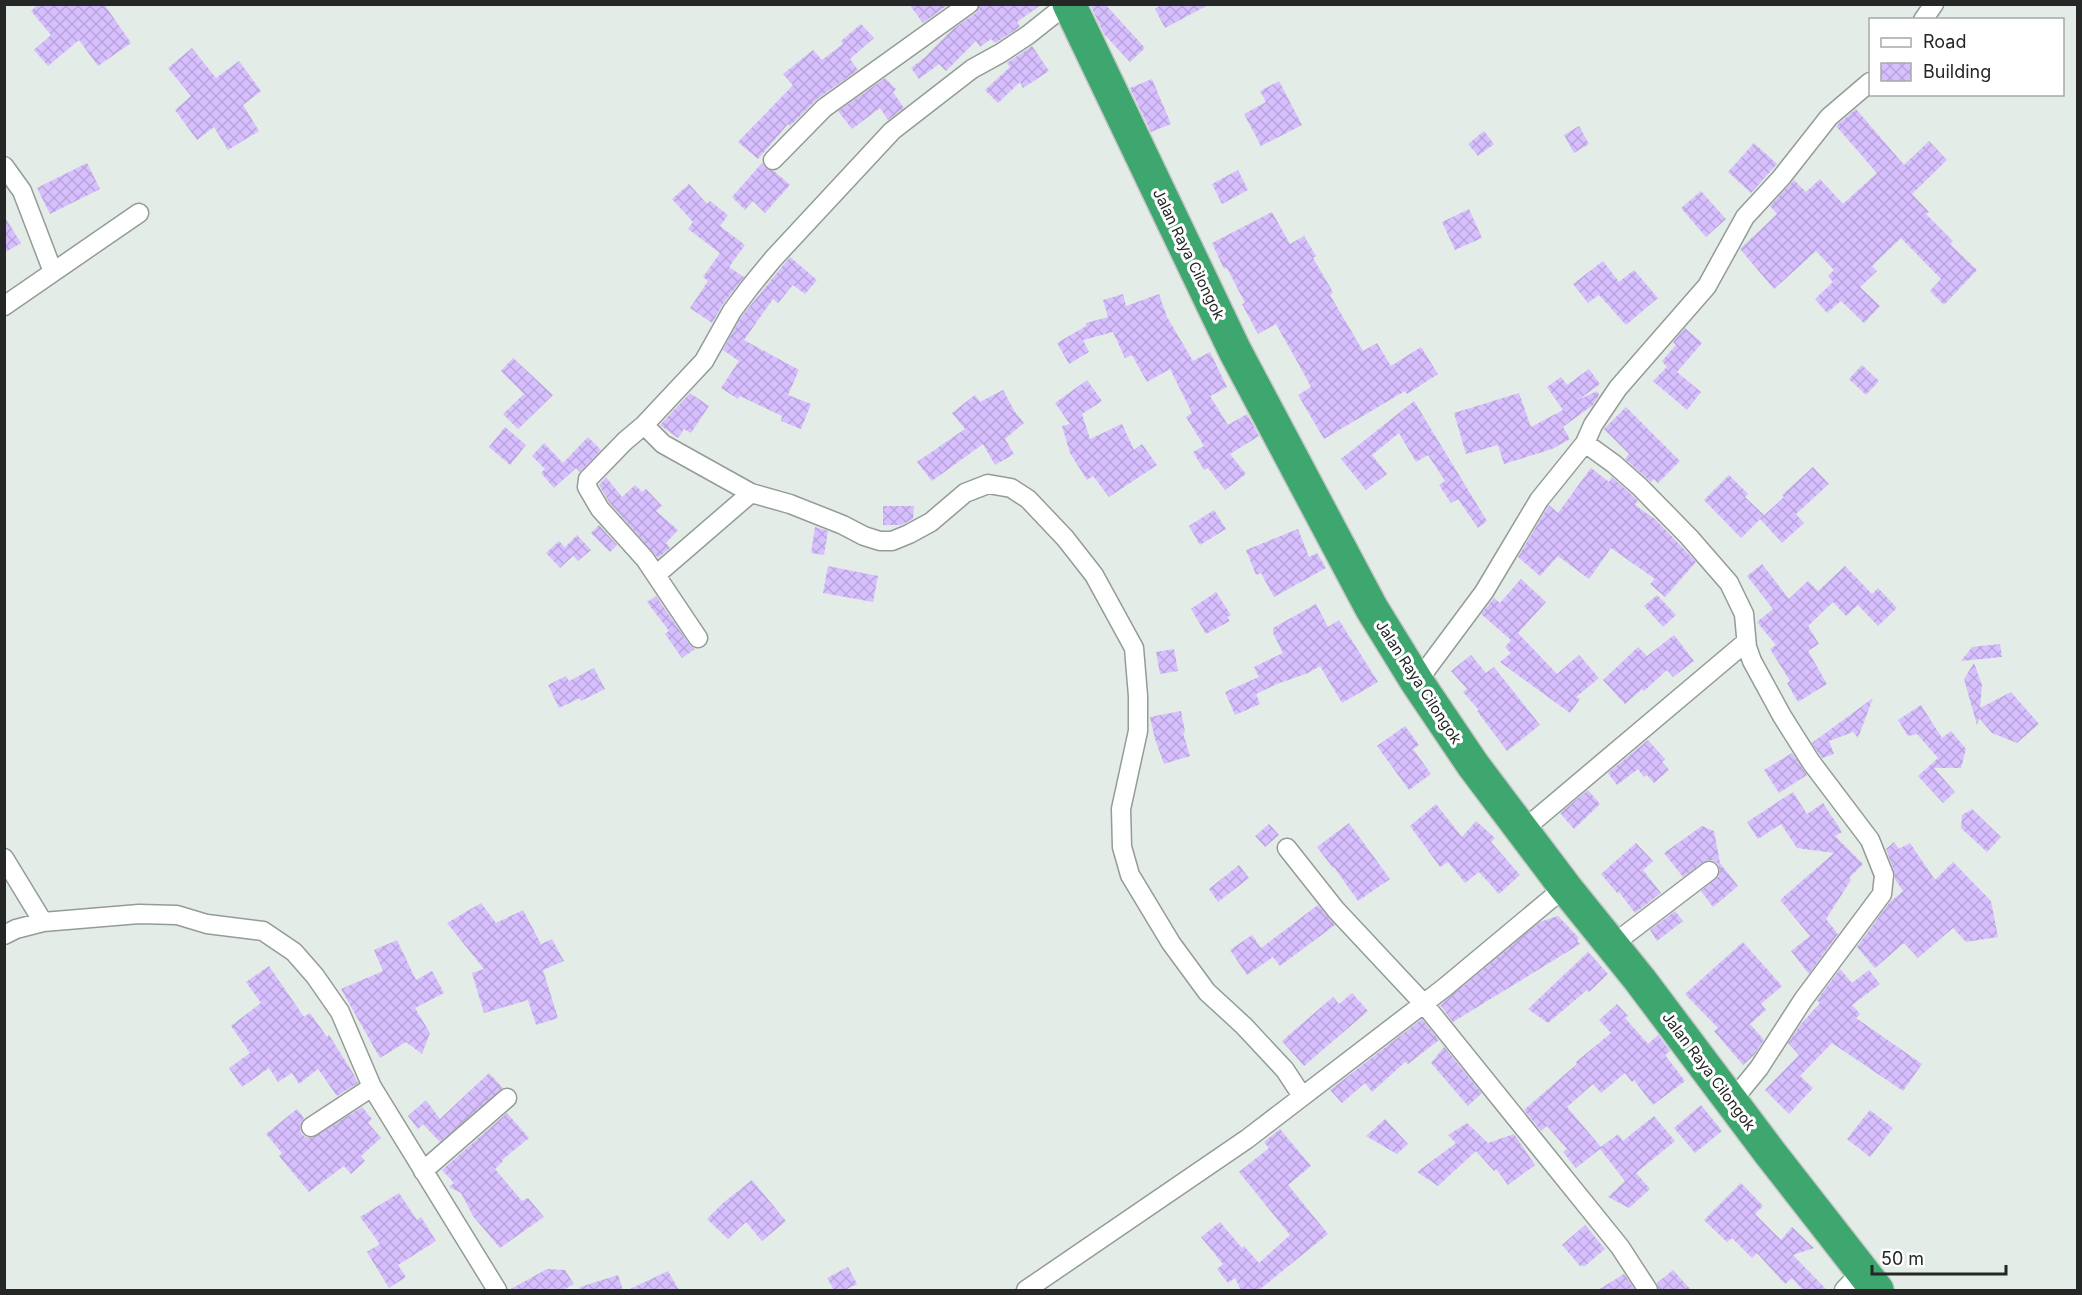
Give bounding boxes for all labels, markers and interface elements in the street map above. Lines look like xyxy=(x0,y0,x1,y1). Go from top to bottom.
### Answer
legend xyxy=(1869,18,2064,96)
text: Road xyxy=(1923,31,1966,52)
text: Building xyxy=(1923,61,1991,82)
street label: Jalan Raya Cilongok xyxy=(1149,185,1229,323)
street label: Jalan Raya Cilongok xyxy=(1372,617,1466,748)
street label: Jalan Raya Cilongok xyxy=(1658,1008,1760,1135)
scale bar xyxy=(1872,1238,2006,1276)
text: 50 m xyxy=(1881,1248,1924,1269)

